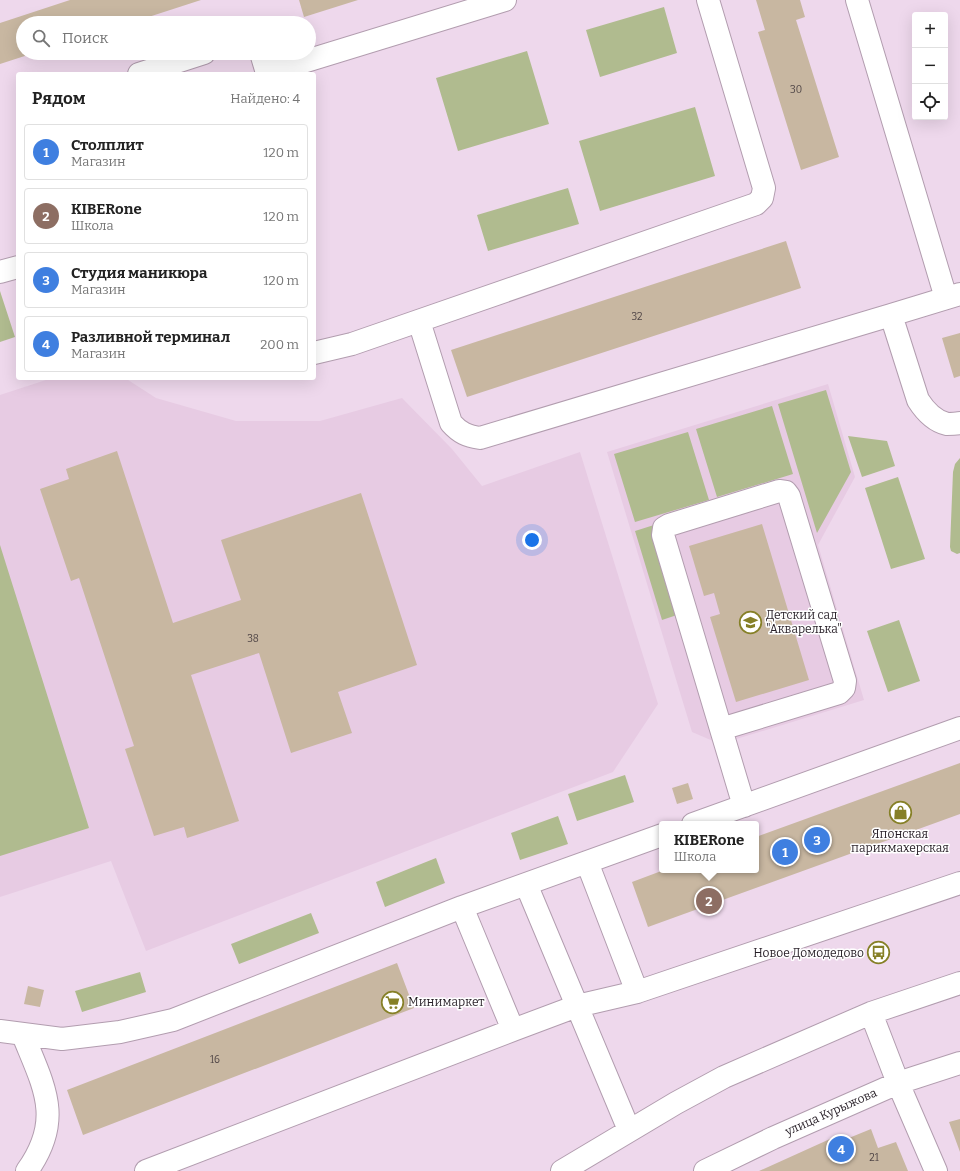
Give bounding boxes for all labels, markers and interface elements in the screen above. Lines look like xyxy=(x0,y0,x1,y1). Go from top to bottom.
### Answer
map controls xyxy=(912,12,948,120)
button: + xyxy=(912,12,948,48)
search box xyxy=(16,16,316,60)
icon: search xyxy=(30,27,52,49)
text: Поиск xyxy=(62,29,108,47)
button: − xyxy=(912,48,948,84)
house number: 30 xyxy=(790,84,802,96)
button: locate xyxy=(912,84,948,120)
text: Рядом xyxy=(32,88,85,109)
text: Найдено: 4 xyxy=(230,91,300,106)
text: Столплит xyxy=(71,136,144,154)
text: 1 xyxy=(43,145,49,160)
text: 120 m xyxy=(263,145,299,160)
text: Магазин xyxy=(71,154,126,169)
text: KIBERone xyxy=(71,200,142,218)
text: 2 xyxy=(42,209,50,224)
text: 120 m xyxy=(263,209,299,224)
text: Школа xyxy=(71,218,114,233)
text: Студия маникюра xyxy=(71,264,207,282)
text: 3 xyxy=(42,273,50,288)
text: 120 m xyxy=(263,273,299,288)
text: Магазин xyxy=(71,282,126,297)
house number: 32 xyxy=(631,311,643,323)
text: Разливной терминал xyxy=(71,328,230,346)
text: 4 xyxy=(42,337,50,352)
text: 200 m xyxy=(260,337,299,352)
text: Магазин xyxy=(71,346,126,361)
your location xyxy=(522,530,542,550)
place label: Детский сад "Акварелька" xyxy=(766,608,842,636)
school or university icon: Детский сад "Акварелька" xyxy=(737,609,763,635)
house number: 38 xyxy=(247,633,259,645)
shop icon: Японская парикмахерская xyxy=(887,800,913,826)
popup xyxy=(659,821,759,873)
pin: 3 xyxy=(804,825,830,855)
place label: Японская парикмахерская xyxy=(851,827,949,855)
text: KIBERone xyxy=(674,831,744,849)
pin: 1 xyxy=(772,837,798,867)
text: Школа xyxy=(674,849,716,864)
pin: 2 xyxy=(696,886,722,916)
bus stop icon: Новое Домодедово xyxy=(866,940,892,966)
place label: Новое Домодедово xyxy=(753,946,864,960)
supermarket icon: Минимаркет xyxy=(380,989,406,1015)
place label: Минимаркет xyxy=(408,995,485,1009)
house number: 16 xyxy=(210,1054,220,1066)
street label: улица Курыжова xyxy=(782,1085,879,1139)
pin: 4 xyxy=(828,1134,854,1164)
house number: 21 xyxy=(869,1152,879,1164)

